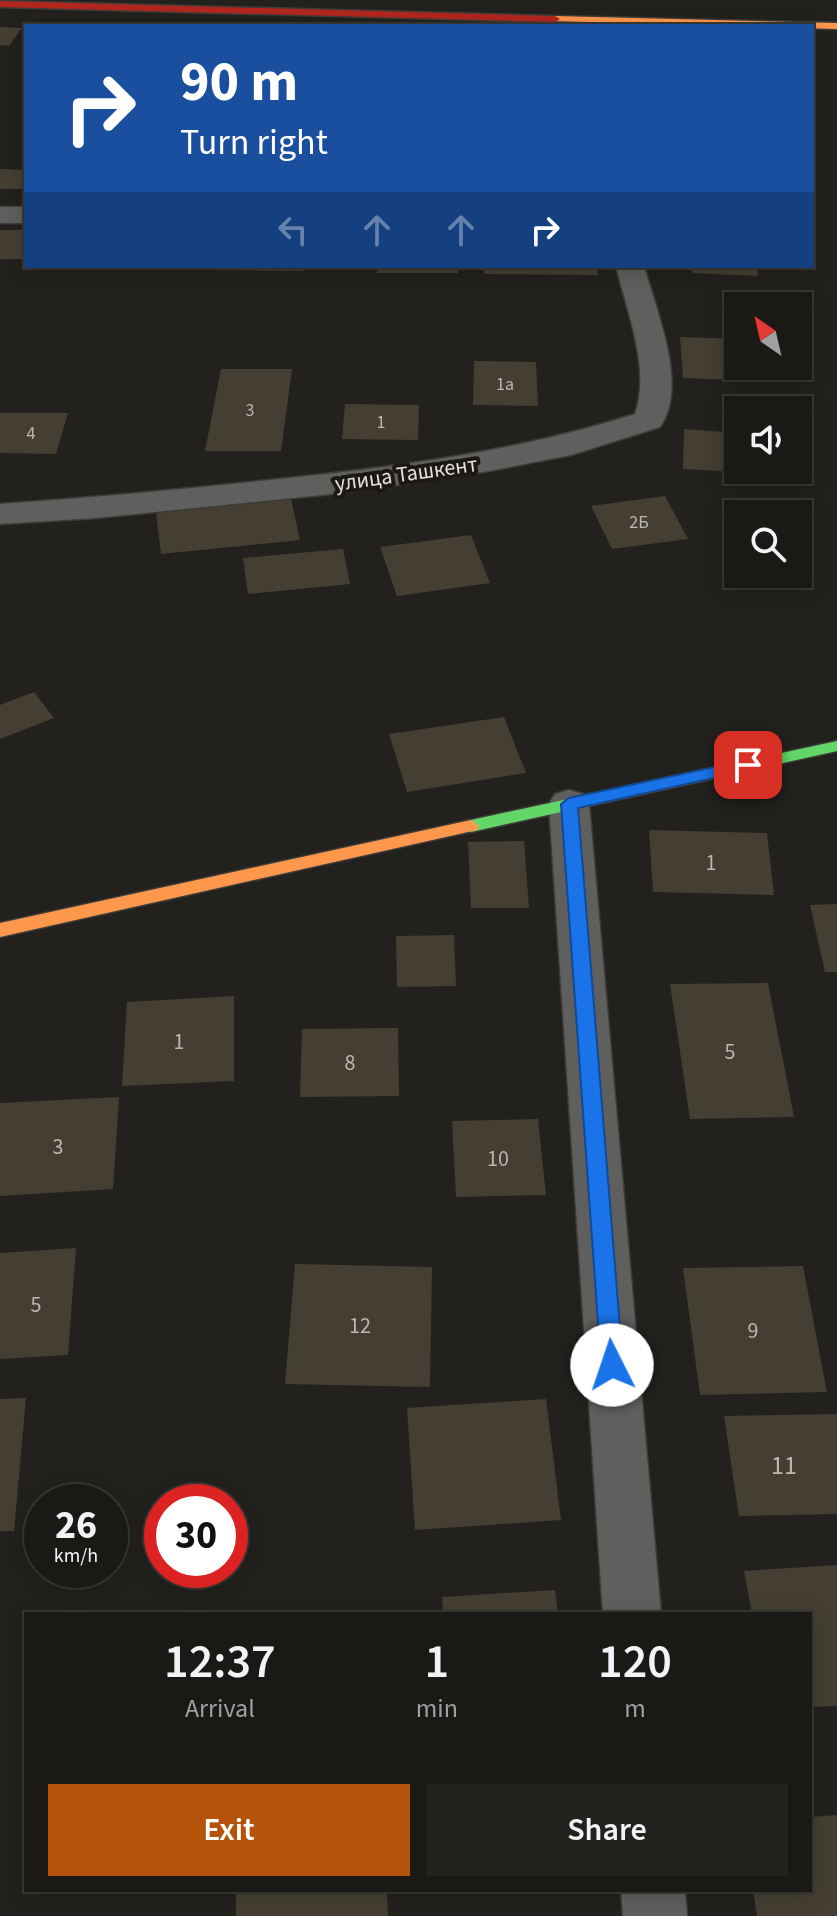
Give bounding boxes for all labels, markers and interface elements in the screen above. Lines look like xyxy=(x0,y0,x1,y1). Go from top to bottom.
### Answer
text: 90 m xyxy=(180,43,298,122)
icon: right xyxy=(48,56,152,160)
text: Turn right xyxy=(180,117,328,168)
icon: left xyxy=(271,208,315,252)
icon: ahead xyxy=(355,208,399,252)
icon: ahead xyxy=(439,208,483,252)
icon: right xyxy=(523,208,567,252)
north arrow xyxy=(724,292,812,380)
map controls xyxy=(724,292,812,588)
house number: 1а xyxy=(496,372,514,397)
button: sound xyxy=(724,396,812,484)
house number: 3 xyxy=(246,398,255,423)
house number: 1 xyxy=(377,410,385,435)
house number: 4 xyxy=(27,421,36,446)
street label: улица Ташкент xyxy=(333,448,480,500)
button: search xyxy=(724,500,812,588)
house number: 2Б xyxy=(629,510,649,535)
pin xyxy=(714,731,782,799)
icon: arrive xyxy=(726,743,770,787)
house number: 1 xyxy=(706,847,716,879)
house number: 1 xyxy=(174,1026,184,1058)
house number: 5 xyxy=(725,1036,735,1068)
house number: 8 xyxy=(345,1047,356,1079)
house number: 3 xyxy=(53,1131,63,1163)
house number: 10 xyxy=(487,1143,509,1175)
house number: 5 xyxy=(31,1289,41,1321)
house number: 12 xyxy=(349,1310,371,1342)
house number: 9 xyxy=(748,1315,758,1347)
position arrow xyxy=(570,1323,654,1407)
house number: 11 xyxy=(771,1447,797,1484)
speed limit sign: 30 xyxy=(144,1484,248,1588)
text: 26 xyxy=(55,1497,97,1554)
text: km/h xyxy=(54,1542,98,1570)
text: 12:37 xyxy=(164,1628,276,1696)
text: 1 xyxy=(425,1628,449,1696)
text: 120 xyxy=(598,1628,672,1696)
text: Arrival xyxy=(185,1690,255,1727)
text: min xyxy=(416,1690,458,1727)
text: m xyxy=(624,1690,646,1727)
button: Exit xyxy=(48,1784,410,1876)
button: Share xyxy=(426,1784,788,1876)

